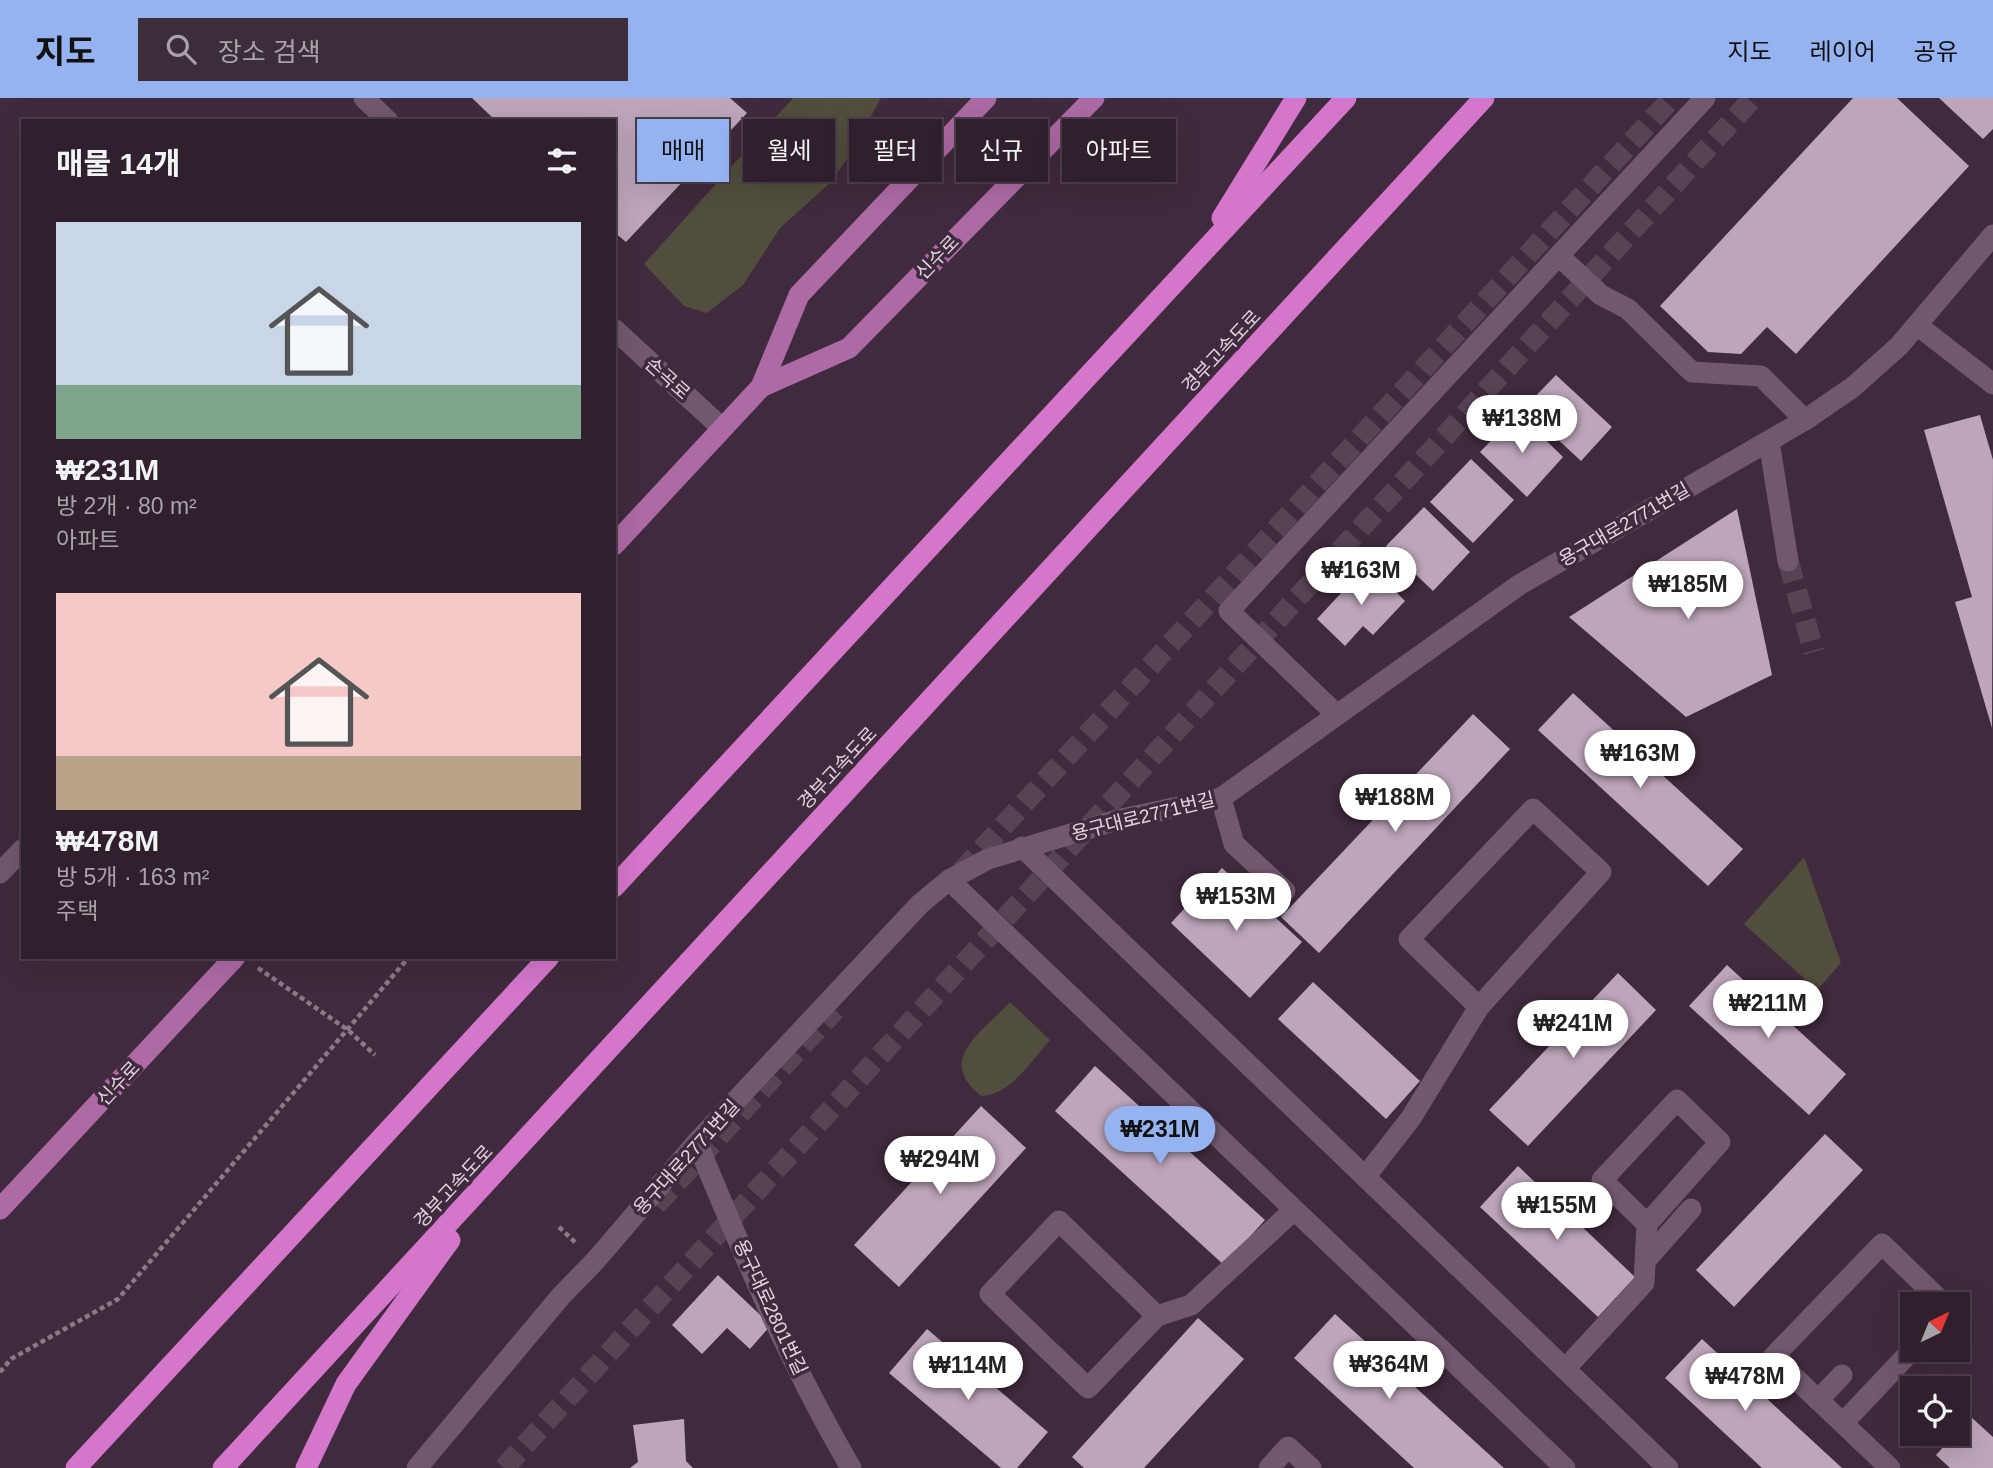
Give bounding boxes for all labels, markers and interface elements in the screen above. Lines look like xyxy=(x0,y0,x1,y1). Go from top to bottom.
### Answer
search box xyxy=(138,18,628,81)
icon: search xyxy=(162,30,200,68)
text: 지도 xyxy=(35,33,96,70)
text: 장소 검색 xyxy=(218,37,321,67)
text: 지도 xyxy=(1727,38,1772,65)
text: 레이어 xyxy=(1810,38,1876,65)
text: 공유 xyxy=(1914,38,1958,65)
chip: 매매 xyxy=(637,119,729,182)
chip: 월세 xyxy=(743,119,835,182)
chip: 필터 xyxy=(849,119,942,182)
chip: 신규 xyxy=(956,119,1048,182)
chip: 아파트 xyxy=(1062,119,1176,182)
icon: filters xyxy=(543,142,581,180)
text: 매물 14개 xyxy=(56,147,181,180)
street label: 신수로 xyxy=(912,231,963,284)
icon: home xyxy=(256,268,382,394)
street label: 경부고속도로 xyxy=(1178,306,1265,397)
street label: 손곡로 xyxy=(641,353,694,404)
pin: ₩138M xyxy=(1473,396,1571,455)
text: ₩138M xyxy=(1482,405,1562,431)
text: ₩231M xyxy=(56,453,159,486)
street label: 용구대로2771번길 xyxy=(1555,479,1693,570)
text: 방 2개 · 80 m² xyxy=(56,493,197,519)
text: 아파트 xyxy=(56,527,119,553)
pin: ₩163M xyxy=(1312,547,1410,607)
text: ₩163M xyxy=(1321,557,1401,583)
pin: ₩185M xyxy=(1639,561,1737,621)
text: ₩185M xyxy=(1648,571,1728,597)
icon: home xyxy=(256,639,382,765)
street label: 경부고속도로 xyxy=(794,723,881,814)
pin: ₩163M xyxy=(1591,730,1689,790)
text: ₩163M xyxy=(1600,740,1680,766)
pin: ₩188M xyxy=(1346,774,1444,834)
text: ₩188M xyxy=(1355,784,1435,810)
street label: 용구대로2771번길 xyxy=(1069,788,1217,844)
text: ₩478M xyxy=(56,824,159,857)
text: 방 5개 · 163 m² xyxy=(56,864,210,890)
pin: ₩153M xyxy=(1187,874,1285,933)
text: ₩153M xyxy=(1196,883,1276,909)
text: 주택 xyxy=(56,898,98,924)
pin: ₩211M xyxy=(1719,981,1817,1040)
text: ₩211M xyxy=(1729,990,1807,1016)
pin: ₩241M xyxy=(1524,1000,1622,1060)
text: ₩241M xyxy=(1533,1010,1613,1036)
street label: 신수로 xyxy=(93,1057,144,1110)
street label: 용구대로2771번길 xyxy=(629,1096,743,1219)
pin: ₩231M xyxy=(1111,1107,1209,1166)
text: ₩231M xyxy=(1120,1116,1200,1142)
pin: ₩294M xyxy=(891,1136,989,1196)
street label: 경부고속도로 xyxy=(410,1141,497,1232)
text: ₩294M xyxy=(900,1146,980,1172)
pin: ₩155M xyxy=(1508,1182,1606,1242)
text: ₩155M xyxy=(1517,1192,1597,1218)
street label: 용구대로2801번길 xyxy=(730,1236,811,1378)
north arrow xyxy=(1900,1292,1970,1362)
map controls xyxy=(1900,1292,1970,1446)
pin: ₩114M xyxy=(919,1342,1017,1402)
pin: ₩364M xyxy=(1340,1342,1438,1401)
text: ₩364M xyxy=(1349,1351,1429,1377)
text: ₩114M xyxy=(929,1352,1007,1378)
pin: ₩478M xyxy=(1696,1354,1794,1413)
text: ₩478M xyxy=(1705,1363,1785,1389)
button: locate xyxy=(1900,1376,1970,1446)

